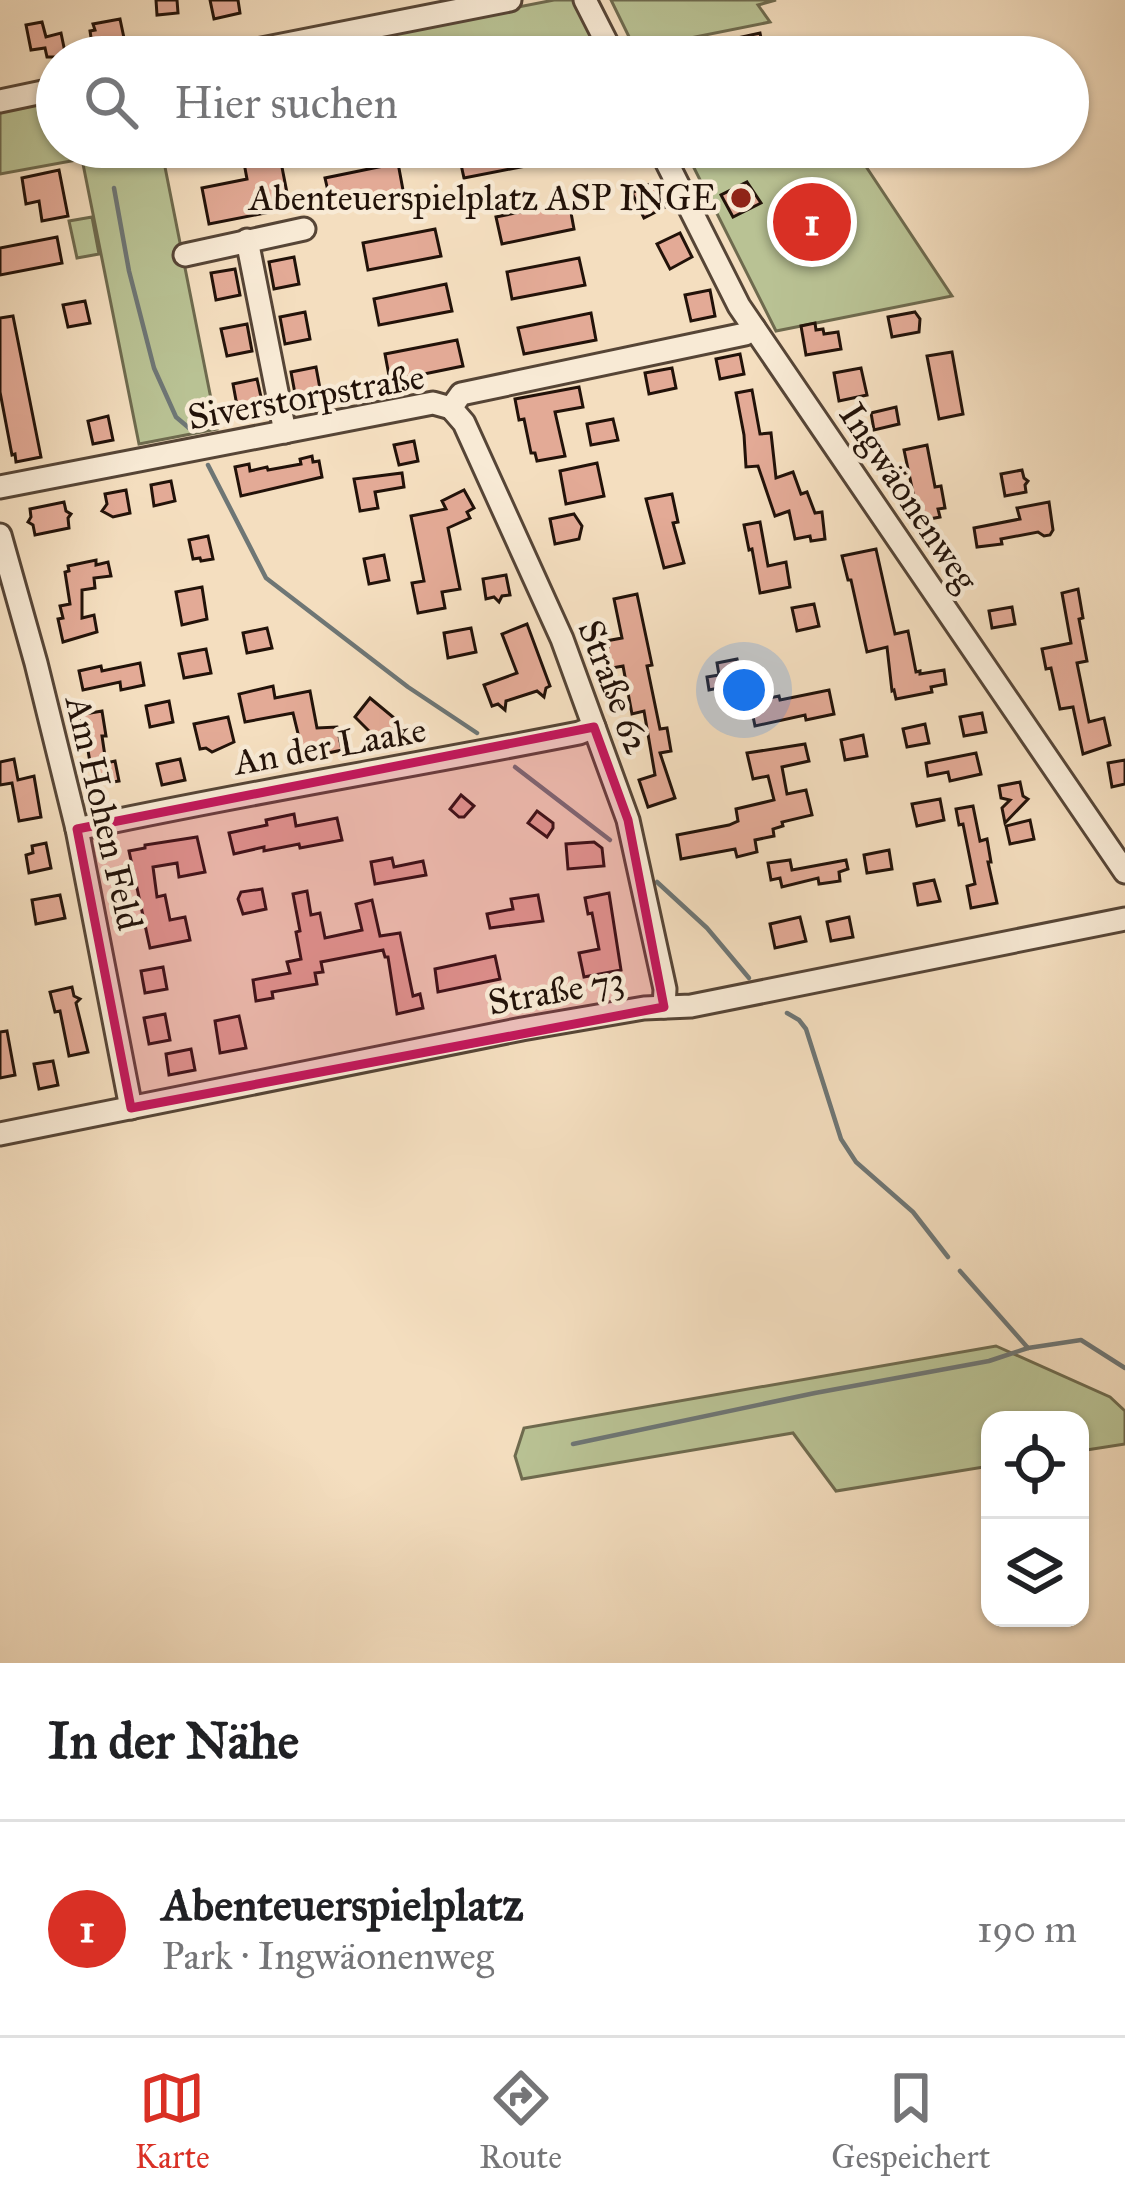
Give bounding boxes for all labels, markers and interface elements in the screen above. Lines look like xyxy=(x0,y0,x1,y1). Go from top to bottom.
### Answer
search box xyxy=(36,36,1089,168)
icon: search xyxy=(78,69,144,135)
text: Hier suchen xyxy=(174,75,398,130)
place label: Abenteuerspielplatz ASP INGE xyxy=(247,176,717,220)
pin: 1 xyxy=(773,177,851,267)
marker: Abenteuerspielplatz ASP INGE xyxy=(728,185,754,211)
street label: Siverstorpstraße xyxy=(184,355,428,439)
street label: Ingwäonenweg xyxy=(830,394,988,600)
street label: Straße 62 xyxy=(568,614,660,760)
your location xyxy=(714,660,774,720)
street label: Am Hohen Feld xyxy=(55,690,152,934)
street label: An der Laake xyxy=(229,707,429,785)
street label: Straße 73 xyxy=(485,957,627,1025)
map controls xyxy=(981,1411,1089,1627)
button: locate xyxy=(981,1411,1089,1519)
button: layers xyxy=(981,1519,1089,1627)
text: In der Nähe xyxy=(48,1710,299,1772)
text: Abenteuerspielplatz xyxy=(162,1877,524,1932)
text: 1 xyxy=(79,1905,95,1953)
text: 190 m xyxy=(977,1905,1077,1953)
text: Park · Ingwäonenweg xyxy=(162,1932,494,1980)
tab: Karte xyxy=(135,2065,210,2177)
tab: Route xyxy=(479,2065,562,2177)
tab: Gespeichert xyxy=(831,2065,990,2177)

